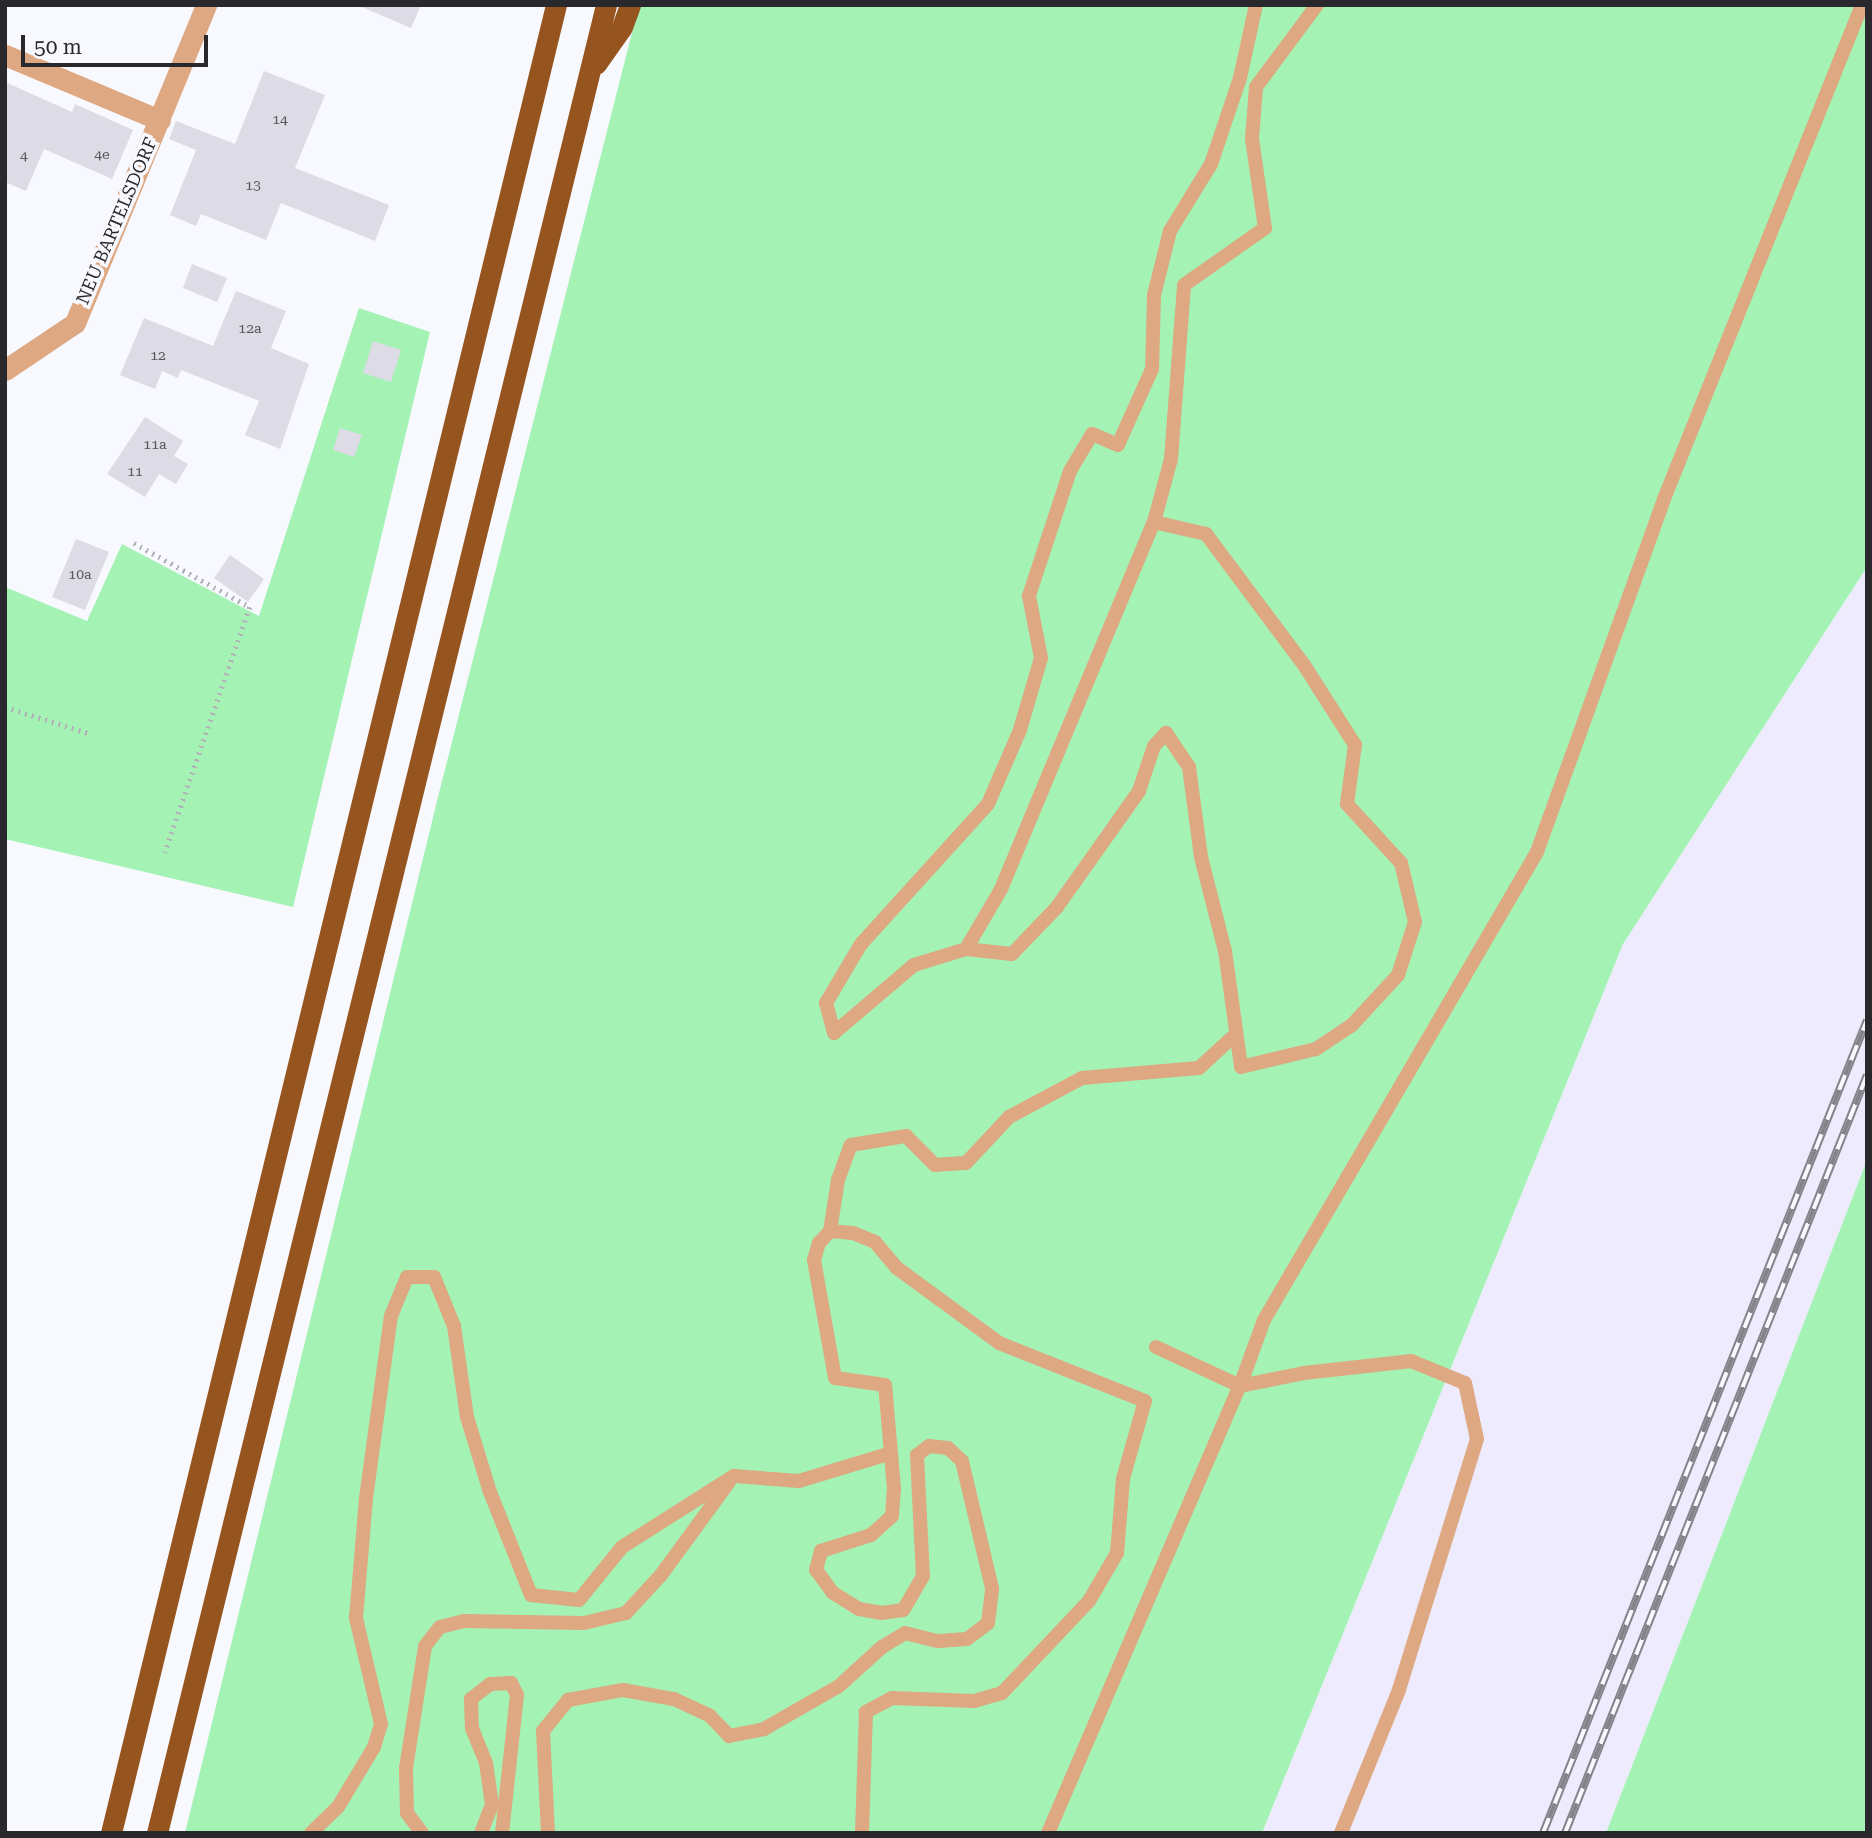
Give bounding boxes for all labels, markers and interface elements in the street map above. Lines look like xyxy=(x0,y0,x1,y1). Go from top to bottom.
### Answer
scale bar xyxy=(24,21,212,65)
text: 50 m xyxy=(34,35,82,59)
house number: 14 xyxy=(272,111,288,127)
street label: NEU BARTELSDORF xyxy=(72,134,162,308)
house number: 4e xyxy=(94,146,110,162)
house number: 4 xyxy=(20,147,28,163)
house number: 13 xyxy=(245,177,261,193)
house number: 12a xyxy=(238,320,262,336)
house number: 12 xyxy=(150,347,166,363)
house number: 11a xyxy=(143,436,167,452)
house number: 11 xyxy=(127,463,143,479)
house number: 10a xyxy=(68,566,92,582)

